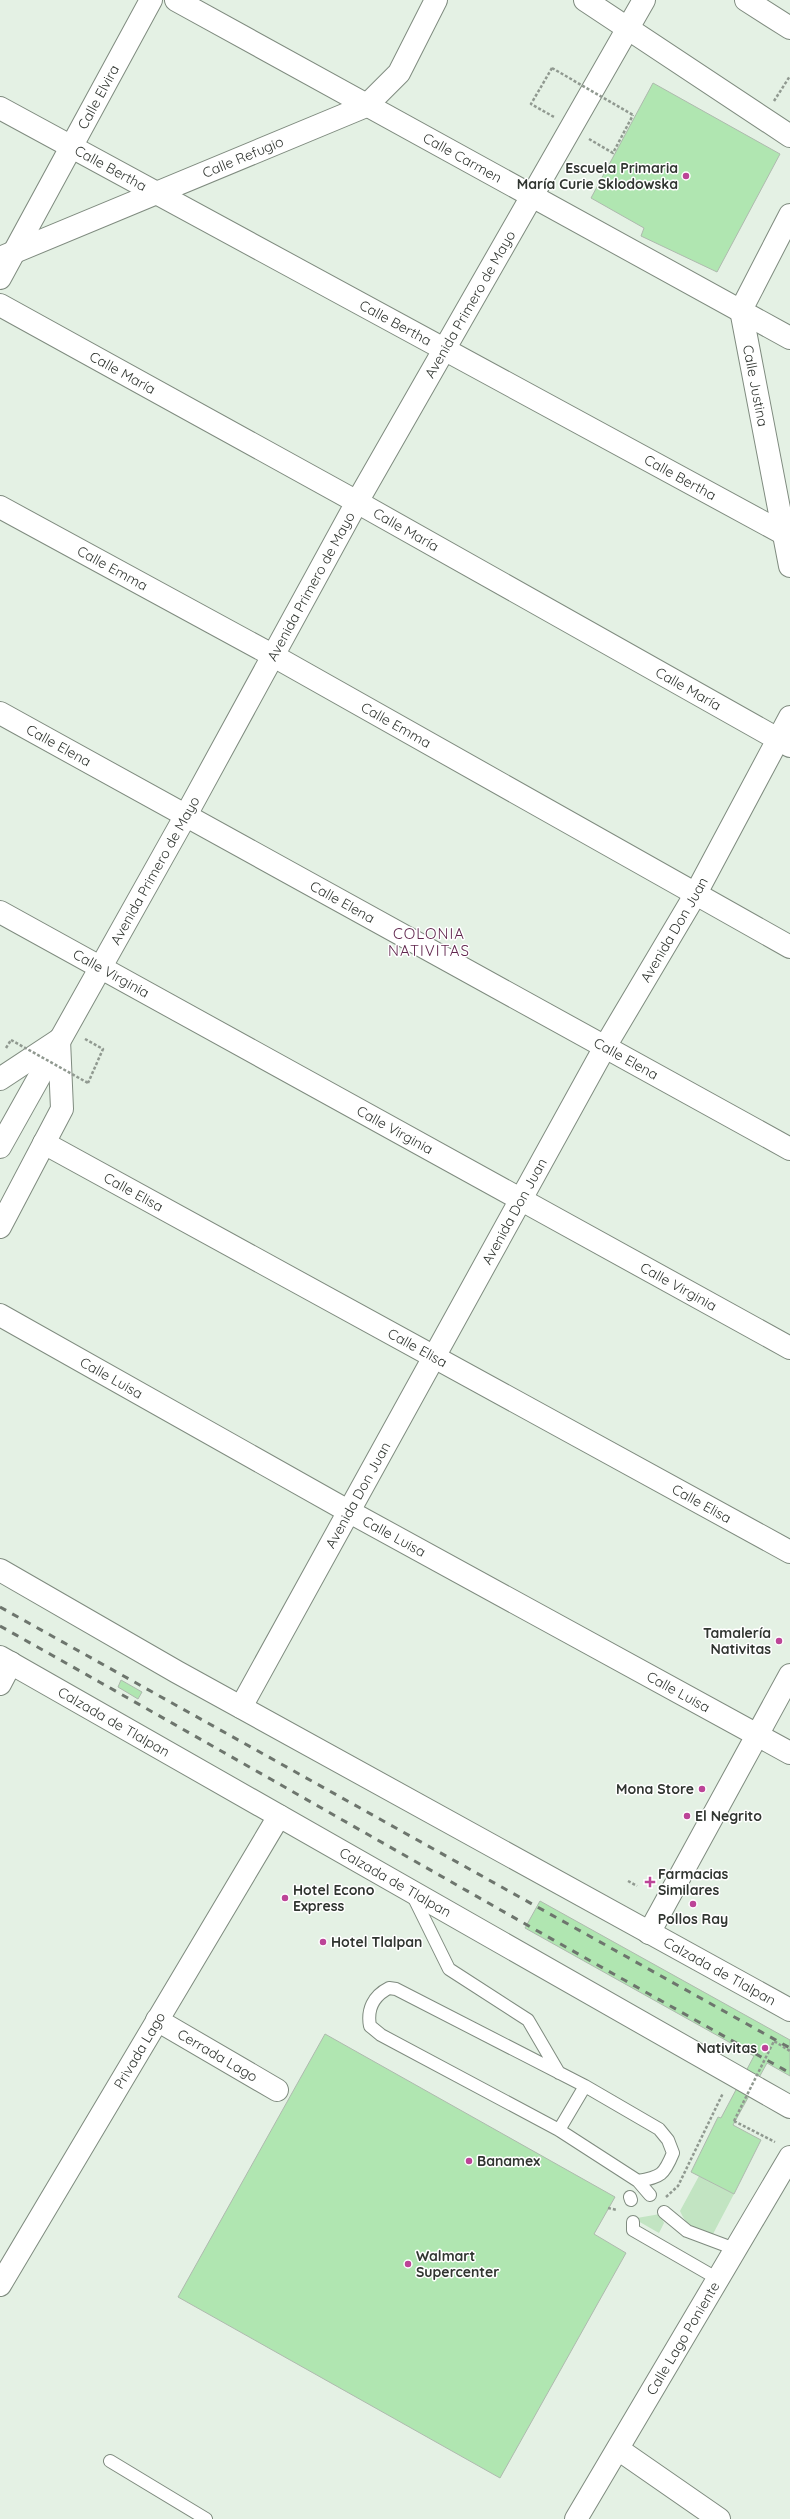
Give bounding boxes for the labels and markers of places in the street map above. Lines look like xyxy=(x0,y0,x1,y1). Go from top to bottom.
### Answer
place label: Escuela Primaria María Curie Sklodowska xyxy=(517,159,678,193)
marker: Escuela Primaria María Curie Sklodowska xyxy=(681,171,691,181)
place label: Tamalería Nativitas xyxy=(703,1624,771,1658)
marker: Tamalería Nativitas xyxy=(774,1636,784,1646)
place label: Mona Store xyxy=(616,1780,694,1798)
marker: Mona Store xyxy=(697,1784,707,1794)
place label: El Negrito xyxy=(695,1807,762,1825)
marker: El Negrito xyxy=(682,1811,692,1821)
place label: Farmacias Similares xyxy=(658,1865,729,1899)
marker: Farmacias Similares xyxy=(645,1877,655,1887)
place label: Hotel Econo Express xyxy=(293,1881,375,1915)
marker: Hotel Econo Express xyxy=(280,1893,290,1903)
marker: Pollos Ray xyxy=(688,1899,698,1909)
place label: Pollos Ray xyxy=(658,1910,728,1928)
place label: Hotel Tlalpan xyxy=(331,1933,422,1951)
marker: Hotel Tlalpan xyxy=(318,1937,328,1947)
place label: Nativitas xyxy=(696,2039,757,2057)
marker: Nativitas xyxy=(760,2043,770,2053)
place label: Banamex xyxy=(477,2152,540,2170)
marker: Banamex xyxy=(464,2156,474,2166)
place label: Walmart Supercenter xyxy=(416,2247,499,2281)
marker: Walmart Supercenter xyxy=(403,2259,413,2269)

